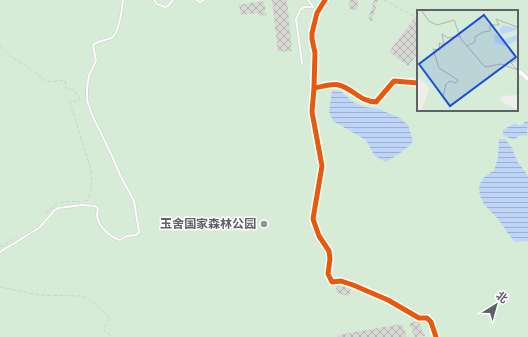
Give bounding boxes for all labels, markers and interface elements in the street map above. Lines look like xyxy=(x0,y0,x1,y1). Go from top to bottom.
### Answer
inset map xyxy=(417,10,518,111)
place label: 玉舍国家森林公园 xyxy=(160,217,256,231)
marker: 玉舍国家森林公园 xyxy=(259,219,269,229)
north arrow xyxy=(476,285,516,325)
text: 北 xyxy=(493,289,510,306)

